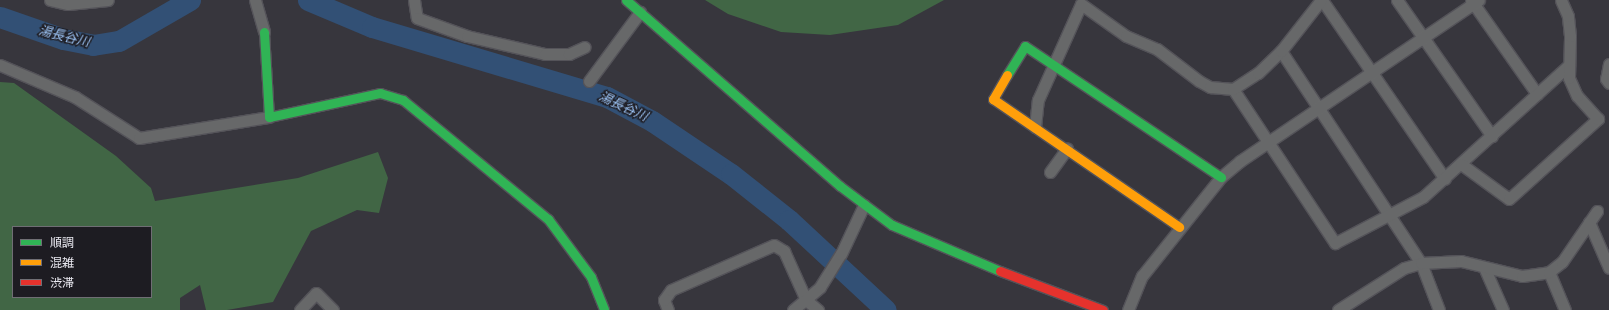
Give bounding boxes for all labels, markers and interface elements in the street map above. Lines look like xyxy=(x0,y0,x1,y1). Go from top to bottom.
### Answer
water label: 湯長谷川 xyxy=(37,23,91,51)
water label: 湯長谷川 xyxy=(596,89,650,125)
legend xyxy=(12,226,152,298)
text: 順調 xyxy=(50,235,74,251)
text: 混雑 xyxy=(50,255,74,271)
text: 渋滞 xyxy=(50,275,74,291)

